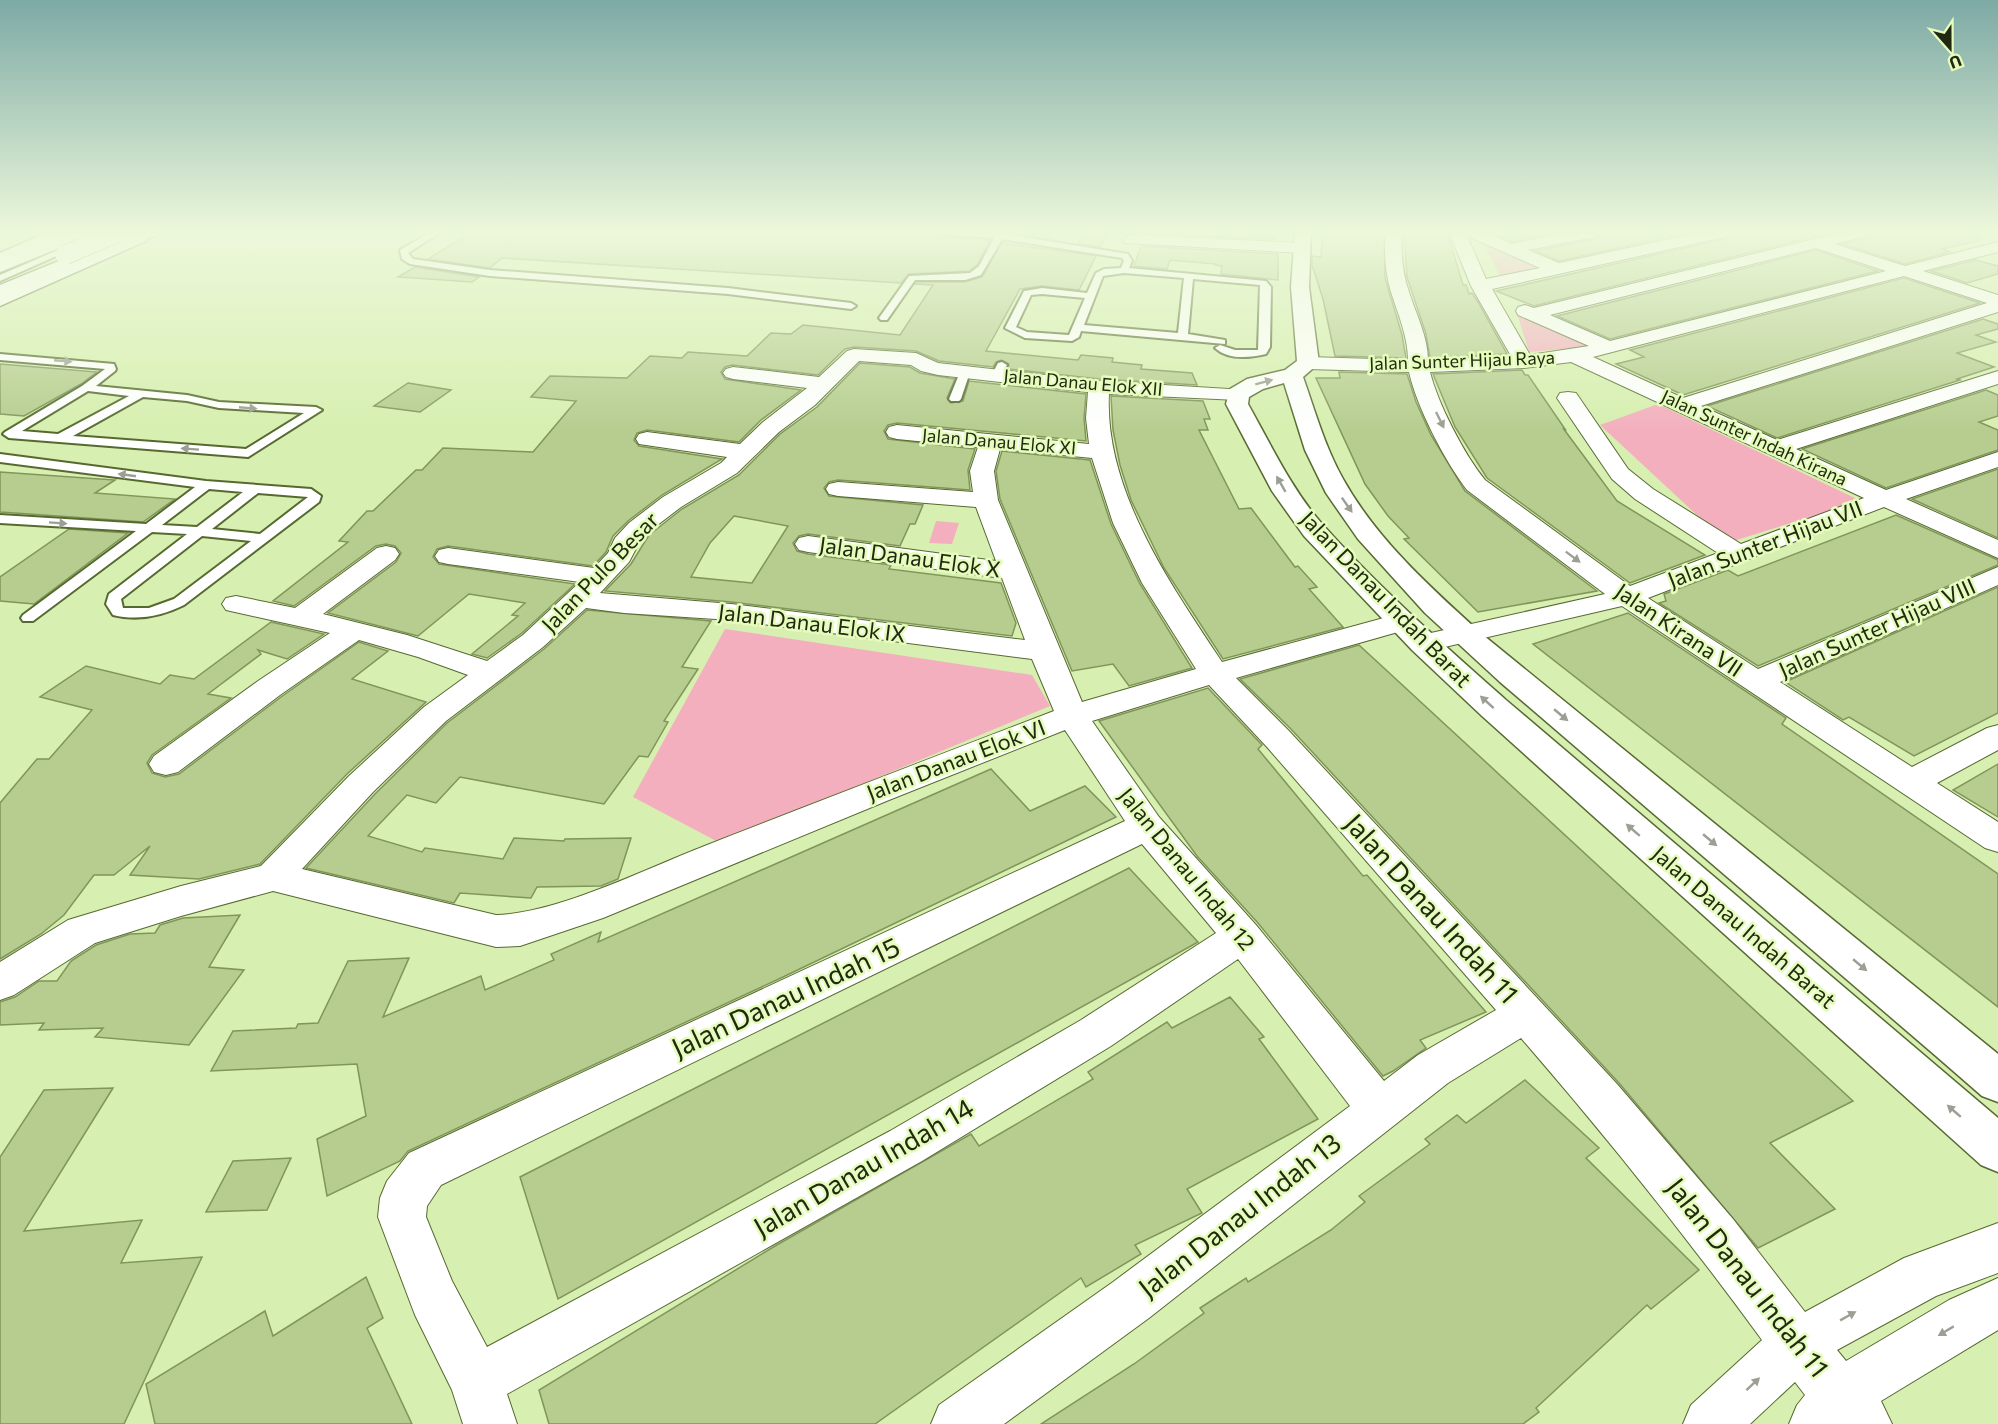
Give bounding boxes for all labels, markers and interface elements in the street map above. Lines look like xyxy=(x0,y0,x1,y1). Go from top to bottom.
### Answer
north arrow xyxy=(1920,18,1980,78)
text: U xyxy=(1947,52,1964,73)
street label: Jalan Sunter Hijau Raya xyxy=(1369,346,1555,374)
one-way arrow xyxy=(53,356,72,366)
street label: Jalan Danau Elok XII xyxy=(1003,364,1164,400)
one-way arrow xyxy=(1255,376,1273,386)
street label: Jalan Sunter Indah Kirana xyxy=(1658,384,1851,490)
one-way arrow xyxy=(238,403,257,412)
one-way arrow xyxy=(1435,412,1445,429)
street label: Jalan Danau Elok XI xyxy=(921,423,1077,459)
one-way arrow xyxy=(181,444,200,454)
one-way arrow xyxy=(118,470,137,479)
one-way arrow xyxy=(1276,475,1286,492)
street label: Jalan Sunter Hijau VII xyxy=(1664,494,1866,593)
one-way arrow xyxy=(1341,497,1353,513)
street label: Jalan Danau Indah Barat xyxy=(1295,505,1478,692)
street label: Jalan Pulo Besar xyxy=(535,506,664,637)
one-way arrow xyxy=(49,518,68,528)
street label: Jalan Danau Elok X xyxy=(818,530,1003,583)
one-way arrow xyxy=(1565,550,1580,562)
street label: Jalan Sunter Hijau VIII xyxy=(1774,572,1979,683)
street label: Jalan Kirana VII xyxy=(1610,577,1748,682)
street label: Jalan Danau Elok IX xyxy=(717,598,908,647)
one-way arrow xyxy=(1480,696,1495,709)
one-way arrow xyxy=(1553,708,1568,721)
street label: Jalan Danau Elok VI xyxy=(863,713,1049,806)
street label: Jalan Danau Indah 12 xyxy=(1113,782,1261,955)
street label: Jalan Danau Indah 11 xyxy=(1338,806,1526,1010)
one-way arrow xyxy=(1626,823,1641,837)
one-way arrow xyxy=(1702,833,1717,846)
street label: Jalan Danau Indah Barat xyxy=(1647,839,1842,1014)
street label: Jalan Danau Indah 15 xyxy=(666,929,905,1064)
one-way arrow xyxy=(1852,959,1868,972)
street label: Jalan Danau Indah 14 xyxy=(747,1090,979,1243)
one-way arrow xyxy=(1947,1105,1962,1118)
street label: Jalan Danau Indah 13 xyxy=(1131,1126,1347,1304)
street label: Jalan Danau Indah 11 xyxy=(1660,1171,1836,1383)
one-way arrow xyxy=(1840,1311,1857,1321)
one-way arrow xyxy=(1938,1325,1954,1336)
one-way arrow xyxy=(1746,1377,1761,1391)

